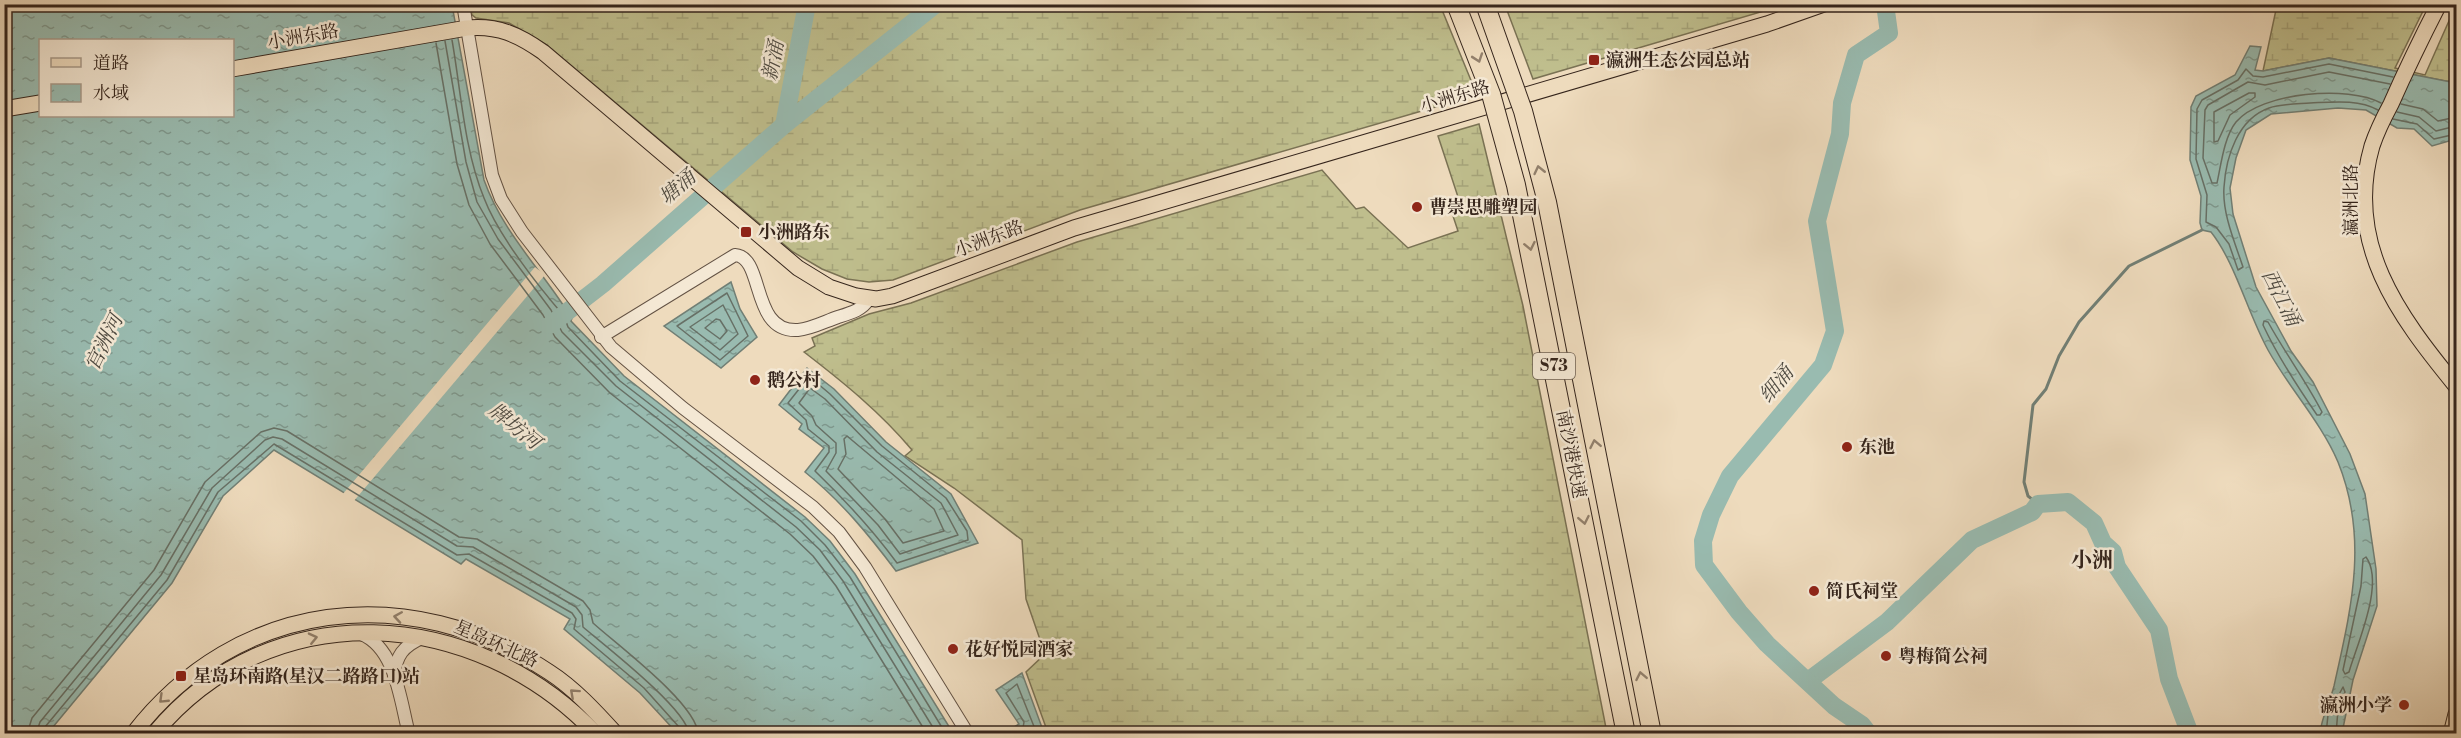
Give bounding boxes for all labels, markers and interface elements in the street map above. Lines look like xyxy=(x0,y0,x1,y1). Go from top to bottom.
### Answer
street label: 小洲东路 xyxy=(266,19,340,55)
water label: 新涌 xyxy=(758,37,790,83)
legend xyxy=(39,39,234,117)
place label: 瀛洲生态公园总站 xyxy=(1606,49,1750,72)
text: 道路 xyxy=(93,52,129,75)
one-way arrow xyxy=(1471,52,1484,63)
marker: 瀛洲生态公园总站 xyxy=(1587,53,1601,67)
street label: 小洲东路 xyxy=(1417,75,1493,119)
text: 水域 xyxy=(93,82,129,105)
water label: 塘涌 xyxy=(655,164,703,211)
street label: 瀛洲北路 xyxy=(2340,164,2363,236)
one-way arrow xyxy=(1534,165,1547,175)
place label: 曹崇思雕塑园 xyxy=(1429,196,1537,219)
marker: 曹崇思雕塑园 xyxy=(1410,200,1424,214)
street label: 小洲东路 xyxy=(951,215,1027,263)
place label: 小洲路东 xyxy=(758,221,830,244)
marker: 小洲路东 xyxy=(739,225,753,239)
one-way arrow xyxy=(1522,241,1535,251)
water label: 西江涌 xyxy=(2255,266,2306,332)
water label: 官洲河 xyxy=(81,308,131,375)
road number: S73 xyxy=(1533,353,1575,379)
water label: 细涌 xyxy=(1755,360,1801,408)
place label: 鹅公村 xyxy=(767,369,821,392)
marker: 鹅公村 xyxy=(748,373,762,387)
water label: 牌坊河 xyxy=(483,398,548,457)
street label: 南沙港快速 xyxy=(1551,408,1591,500)
place label: 东池 xyxy=(1859,436,1895,459)
one-way arrow xyxy=(1589,439,1602,449)
marker: 东池 xyxy=(1840,440,1854,454)
one-way arrow xyxy=(1577,515,1590,525)
district label: 小洲 xyxy=(2071,548,2113,574)
place label: 简氏祠堂 xyxy=(1826,580,1898,603)
marker: 简氏祠堂 xyxy=(1807,584,1821,598)
one-way arrow xyxy=(394,611,404,624)
street label: 星岛环北路 xyxy=(450,615,542,673)
one-way arrow xyxy=(308,633,318,646)
place label: 花好悦园酒家 xyxy=(965,638,1073,661)
marker: 花好悦园酒家 xyxy=(946,642,960,656)
place label: 粤梅简公祠 xyxy=(1898,645,1988,668)
marker: 粤梅简公祠 xyxy=(1879,649,1893,663)
place label: 星岛环南路(星汉二路路口)站 xyxy=(193,665,420,688)
marker: 星岛环南路(星汉二路路口)站 xyxy=(174,669,188,683)
one-way arrow xyxy=(1635,671,1648,681)
one-way arrow xyxy=(571,689,581,700)
one-way arrow xyxy=(160,691,171,702)
place label: 瀛洲小学 xyxy=(2320,694,2392,717)
marker: 瀛洲小学 xyxy=(2397,698,2411,712)

